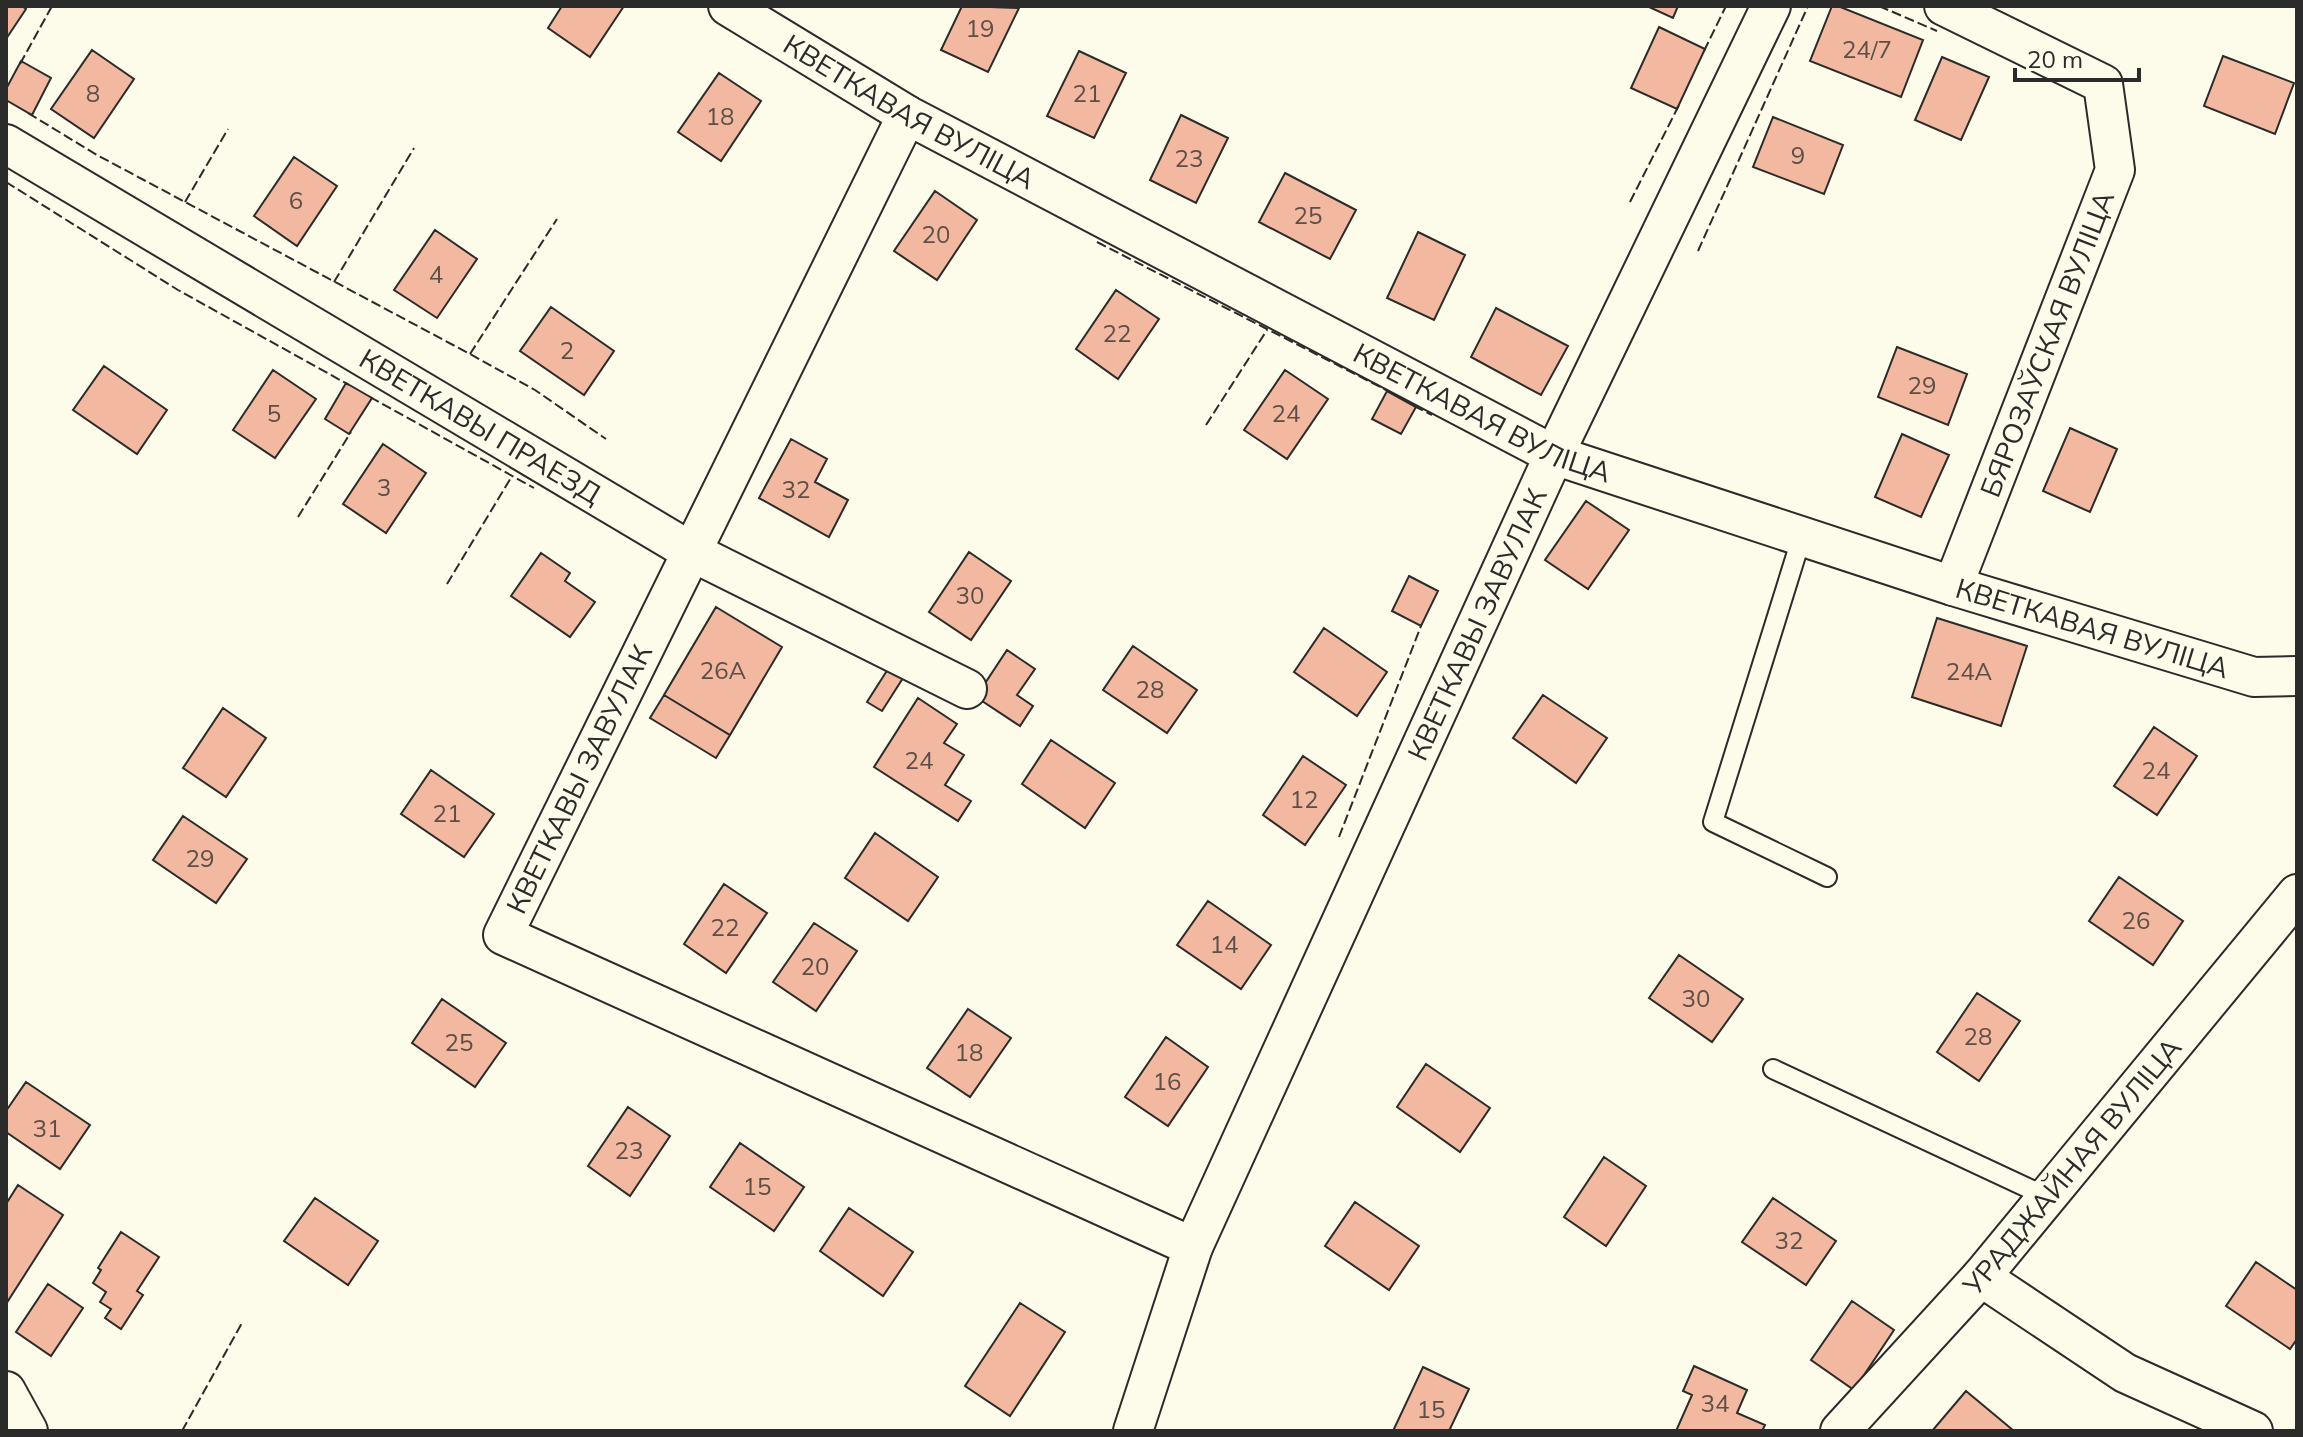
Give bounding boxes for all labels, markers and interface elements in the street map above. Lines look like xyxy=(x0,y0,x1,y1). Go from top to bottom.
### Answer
house number: 19 xyxy=(966,13,994,43)
street label: КВЕТКАВАЯ ВУЛІЦА xyxy=(777,26,1042,196)
scale bar xyxy=(2015,32,2139,82)
house number: 24/7 xyxy=(1842,34,1892,64)
text: 20 m xyxy=(2027,44,2083,74)
house number: 8 xyxy=(86,78,100,108)
house number: 21 xyxy=(1073,78,1101,108)
house number: 18 xyxy=(706,101,734,131)
house number: 9 xyxy=(1791,140,1805,170)
house number: 23 xyxy=(1175,143,1203,173)
house number: 6 xyxy=(289,185,303,215)
street label: БЯРОЗАЎСКАЯ ВУЛІЦА xyxy=(1972,185,2121,502)
house number: 25 xyxy=(1294,200,1322,230)
house number: 20 xyxy=(922,219,950,249)
house number: 4 xyxy=(429,259,443,289)
house number: 22 xyxy=(1103,318,1131,348)
house number: 2 xyxy=(560,335,574,365)
street label: КВЕТКАВАЯ ВУЛІЦА xyxy=(1348,335,1616,490)
street label: КВЕТКАВЫ ПРАЕЗД xyxy=(353,340,608,511)
house number: 29 xyxy=(1908,370,1936,400)
house number: 5 xyxy=(267,398,281,428)
house number: 24 xyxy=(1272,398,1300,428)
house number: 3 xyxy=(377,472,391,502)
house number: 32 xyxy=(782,474,810,504)
street label: КВЕТКАВЫ ЗАВУЛАК xyxy=(1399,482,1554,766)
street label: КВЕТКАВАЯ ВУЛІЦА xyxy=(1952,570,2234,686)
house number: 30 xyxy=(956,580,984,610)
street label: КВЕТКАВЫ ЗАВУЛАК xyxy=(498,638,659,919)
house number: 26А xyxy=(700,655,747,685)
house number: 24А xyxy=(1946,656,1993,686)
house number: 28 xyxy=(1136,674,1164,704)
house number: 24 xyxy=(905,745,933,775)
house number: 24 xyxy=(2142,755,2170,785)
house number: 12 xyxy=(1290,784,1318,814)
house number: 21 xyxy=(433,798,461,828)
house number: 29 xyxy=(186,843,214,873)
house number: 26 xyxy=(2122,905,2150,935)
house number: 22 xyxy=(711,912,739,942)
house number: 14 xyxy=(1210,929,1238,959)
house number: 20 xyxy=(801,951,829,981)
house number: 30 xyxy=(1682,983,1710,1013)
house number: 28 xyxy=(1964,1021,1992,1051)
house number: 25 xyxy=(445,1027,473,1057)
street label: УРАДЖАЙНАЯ ВУЛІЦА xyxy=(1954,1030,2189,1303)
house number: 18 xyxy=(955,1037,983,1067)
house number: 16 xyxy=(1153,1066,1181,1096)
house number: 31 xyxy=(33,1113,61,1143)
house number: 23 xyxy=(615,1135,643,1165)
house number: 15 xyxy=(743,1171,771,1201)
house number: 32 xyxy=(1775,1225,1803,1255)
house number: 34 xyxy=(1701,1388,1729,1418)
house number: 15 xyxy=(1417,1394,1445,1424)

